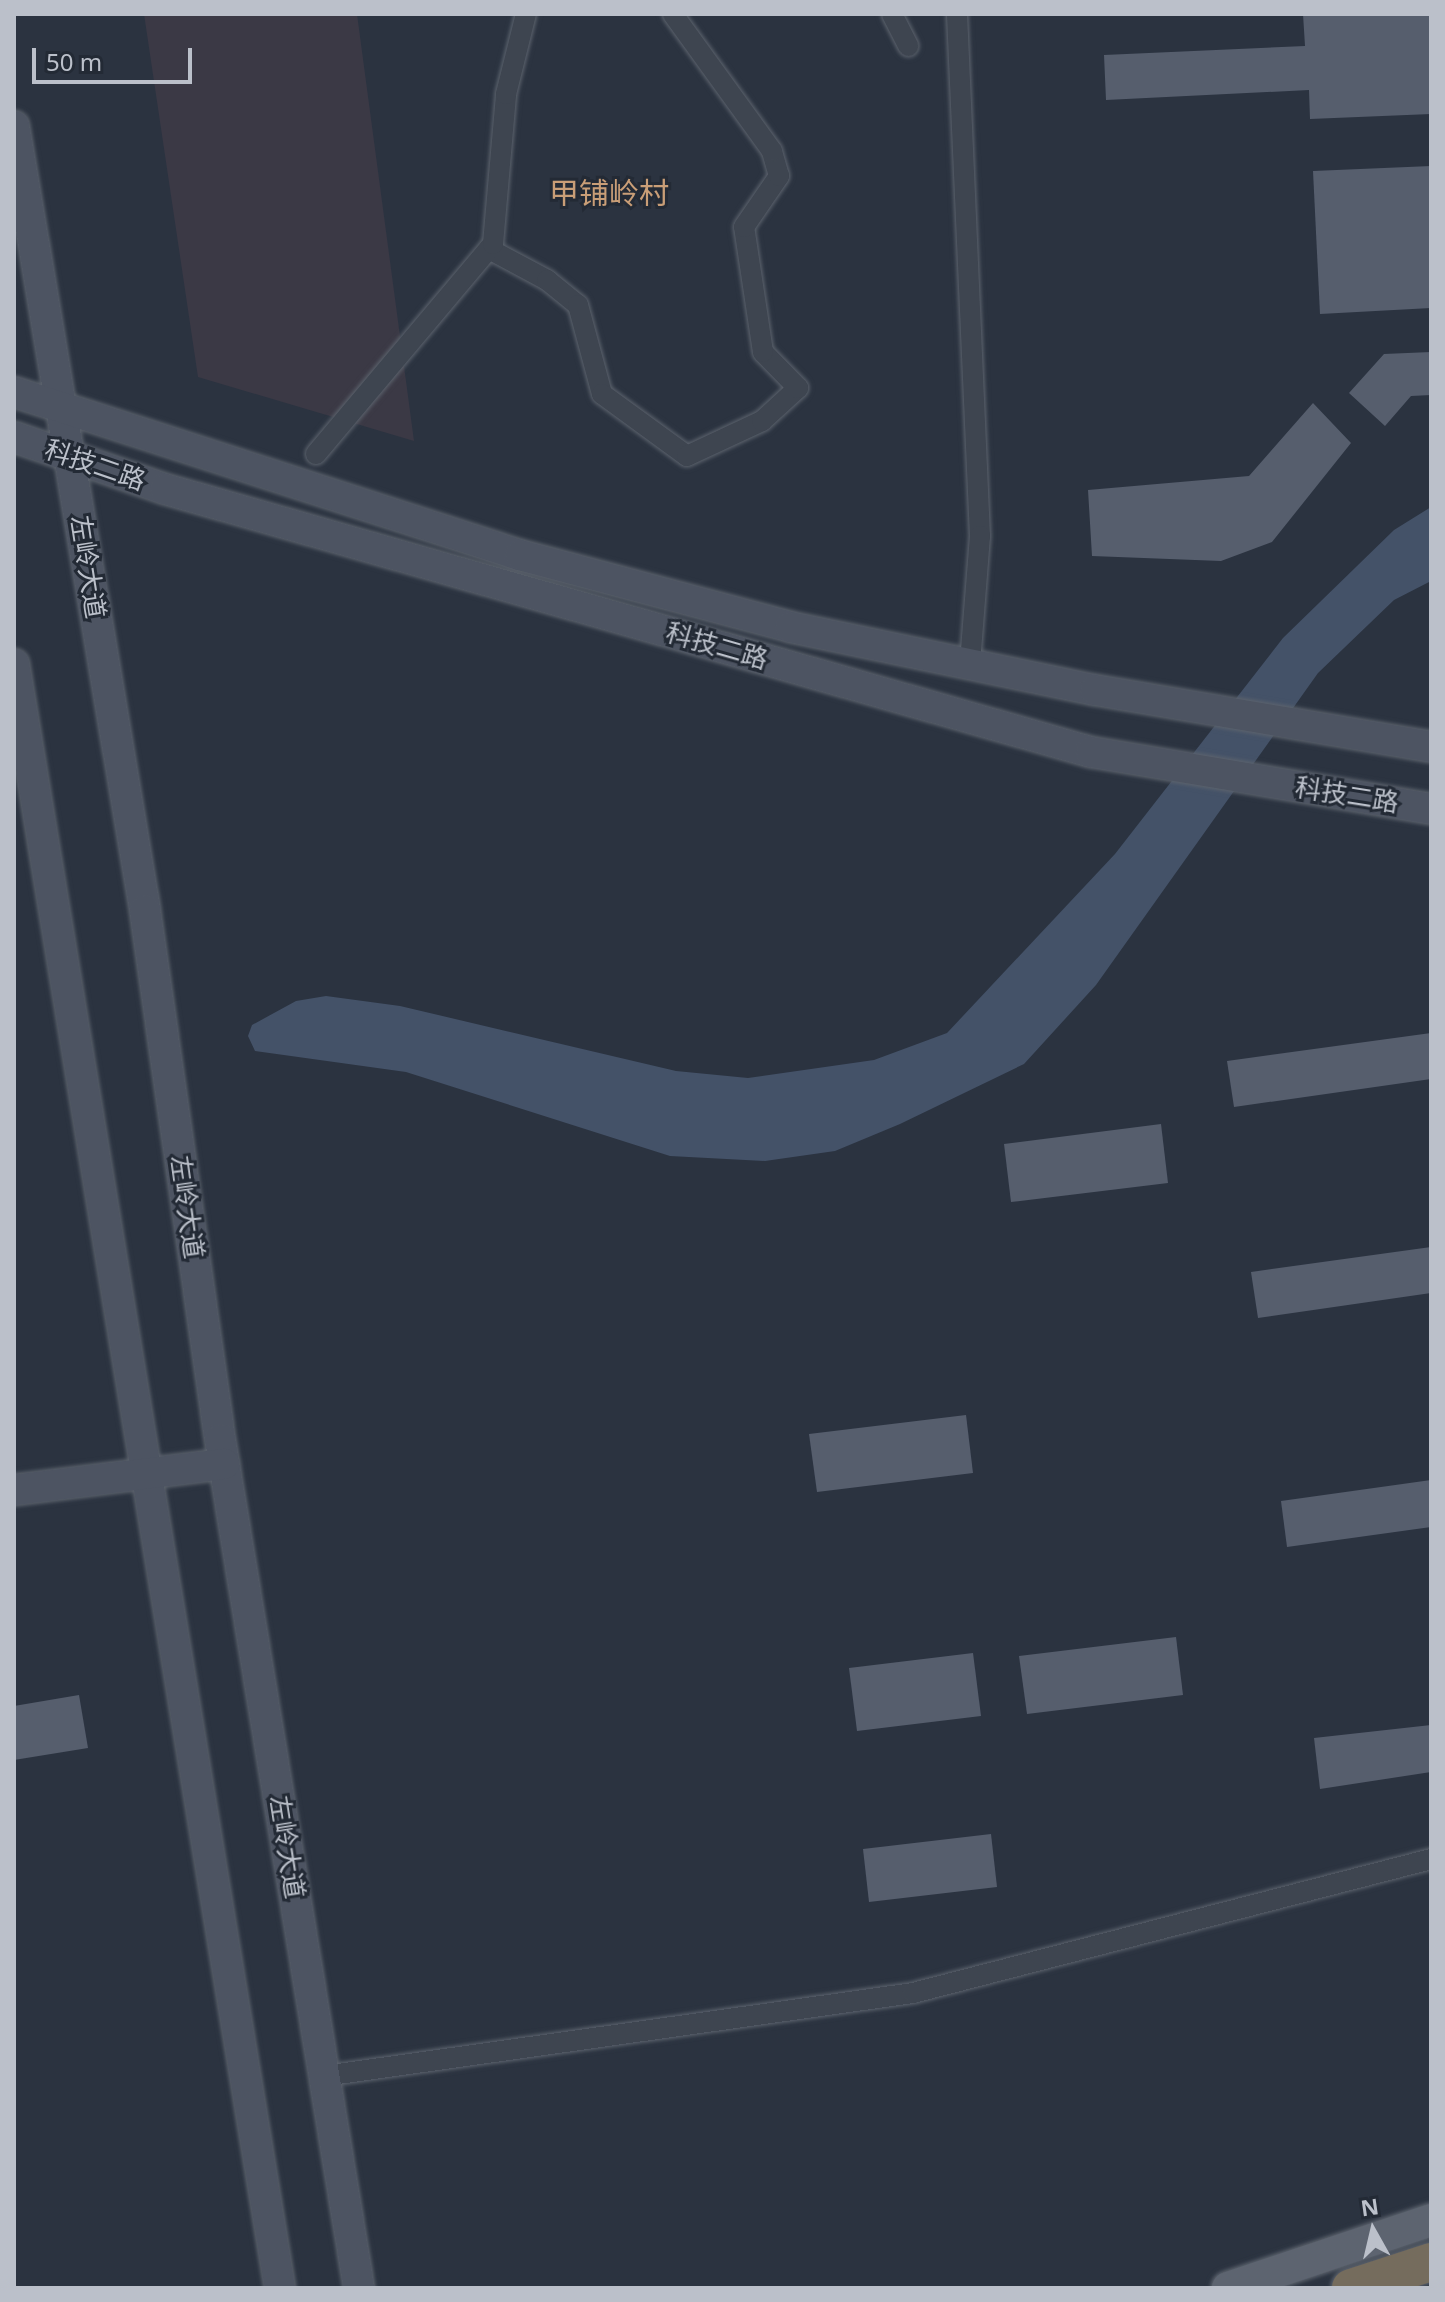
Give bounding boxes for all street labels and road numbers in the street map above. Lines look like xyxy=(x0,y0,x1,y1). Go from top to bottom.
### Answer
street label: 科技二路 xyxy=(41,433,149,497)
street label: 左岭大道 xyxy=(64,513,112,621)
street label: 科技二路 xyxy=(663,617,771,675)
street label: 科技二路 xyxy=(1293,771,1401,819)
street label: 左岭大道 xyxy=(164,1153,210,1261)
street label: 左岭大道 xyxy=(263,1793,311,1901)

